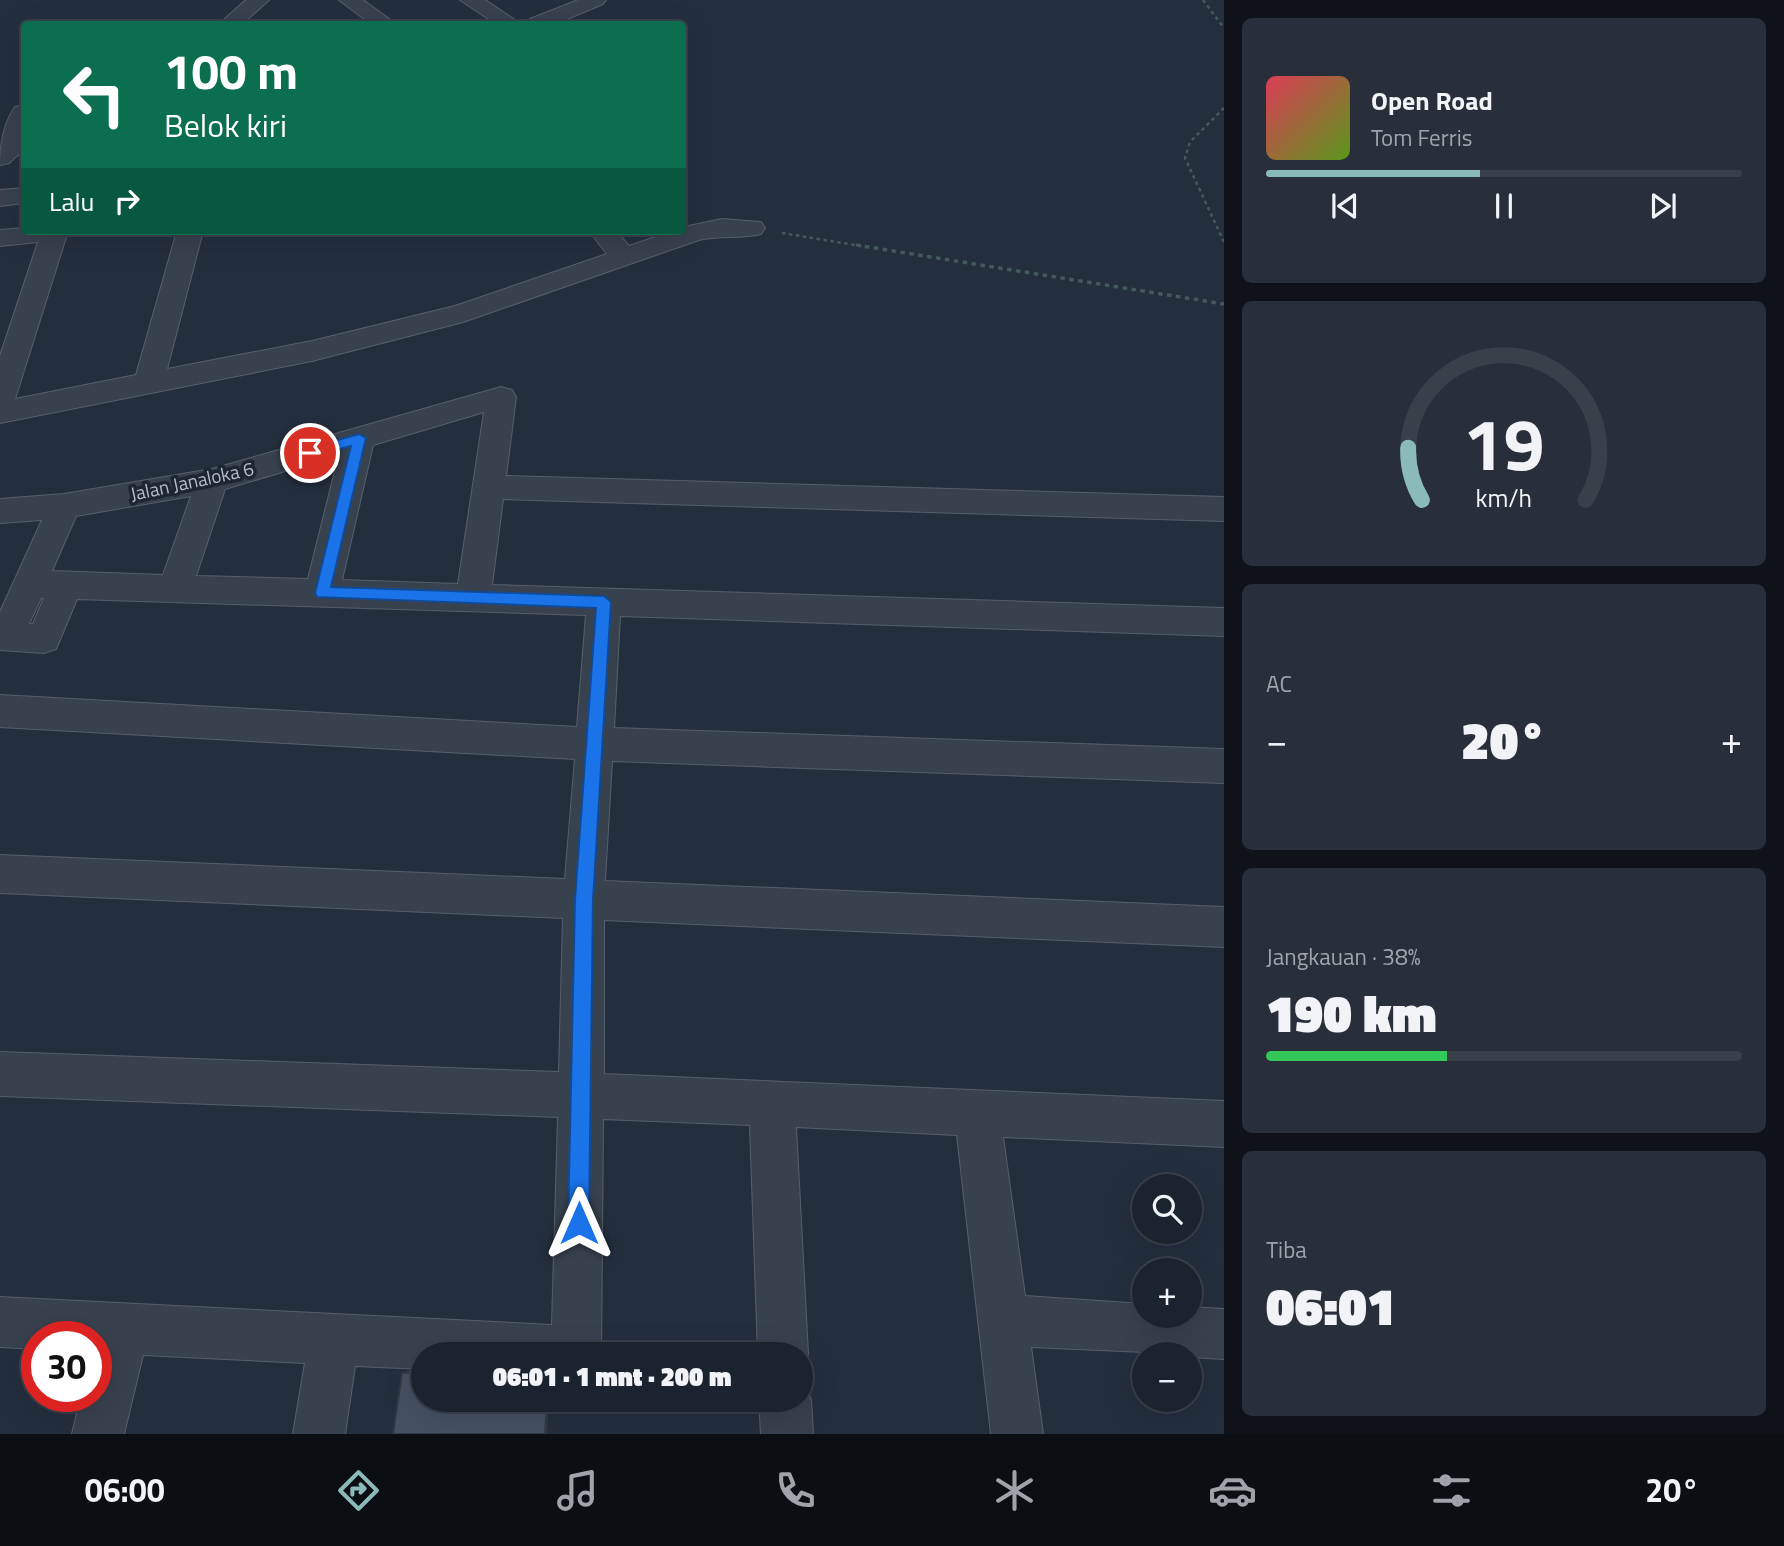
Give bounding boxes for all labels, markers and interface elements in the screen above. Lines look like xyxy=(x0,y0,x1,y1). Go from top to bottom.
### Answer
text: 100 m xyxy=(164,33,298,108)
icon: left xyxy=(49,49,140,140)
text: Open Road xyxy=(1371,81,1493,120)
text: Belok kiri xyxy=(164,101,287,149)
text: Tom Ferris xyxy=(1371,120,1472,155)
text: Lalu xyxy=(49,182,94,221)
icon: right xyxy=(108,182,146,220)
icon: previous xyxy=(1326,187,1364,225)
icon: pause xyxy=(1485,187,1523,225)
icon: next xyxy=(1644,187,1682,225)
text: 19 xyxy=(1463,388,1545,498)
pin xyxy=(280,423,340,483)
icon: arrive xyxy=(291,434,329,472)
street label: Jalan Janaloka 6 xyxy=(127,453,256,508)
text: km/h xyxy=(1476,479,1532,517)
text: AC xyxy=(1266,666,1292,701)
text: 20° xyxy=(1461,700,1547,779)
text: − xyxy=(1266,711,1287,769)
text: + xyxy=(1721,711,1742,769)
text: Jangkauan · 38% xyxy=(1266,939,1421,974)
text: 190 km xyxy=(1266,973,1437,1052)
map controls xyxy=(1132,1174,1202,1412)
button: search xyxy=(1132,1174,1202,1244)
position arrow xyxy=(542,1186,616,1260)
text: Tiba xyxy=(1266,1232,1307,1267)
button: + xyxy=(1132,1258,1202,1328)
text: 06:01 xyxy=(1266,1266,1395,1345)
speed limit sign: 30 xyxy=(21,1321,112,1412)
button: − xyxy=(1132,1342,1202,1412)
text: 06:01 · 1 mnt · 200 m xyxy=(493,1357,731,1396)
text: 06:00 xyxy=(85,1466,165,1514)
icon: directions xyxy=(334,1466,383,1515)
icon: music xyxy=(553,1466,602,1515)
icon: phone xyxy=(771,1466,820,1515)
icon: climate xyxy=(990,1466,1039,1515)
icon: car xyxy=(1208,1466,1257,1515)
icon: filters xyxy=(1427,1466,1476,1515)
text: 20° xyxy=(1645,1466,1699,1514)

